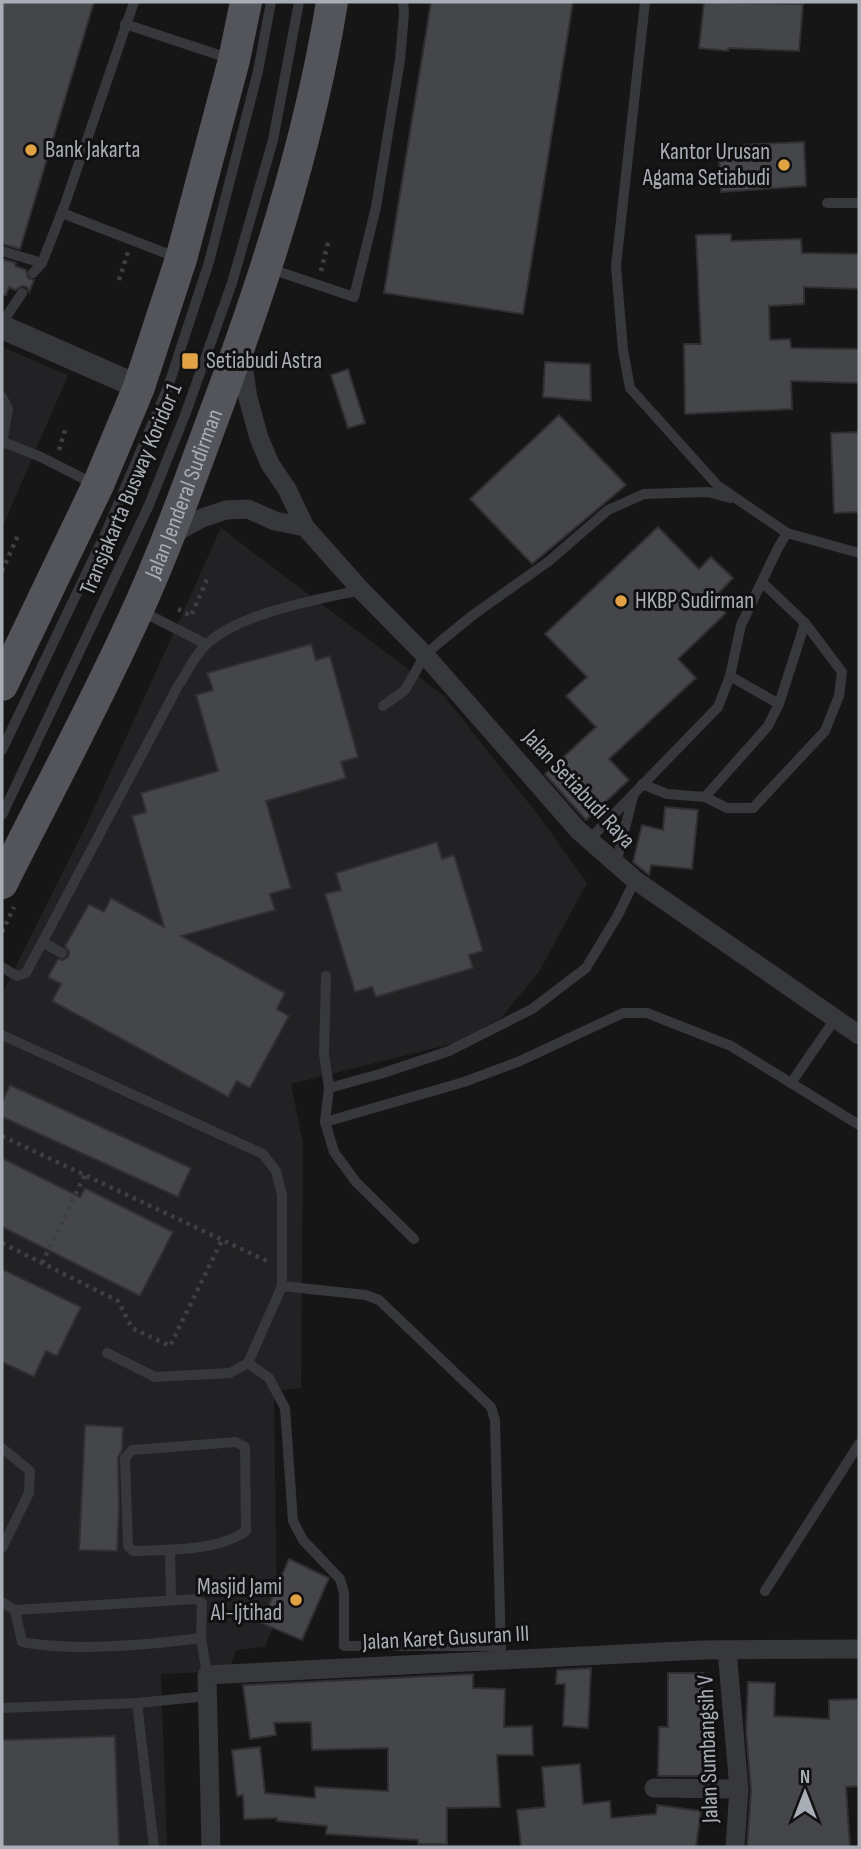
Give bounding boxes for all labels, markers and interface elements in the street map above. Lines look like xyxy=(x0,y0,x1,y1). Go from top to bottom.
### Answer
place label: Bank Jakarta xyxy=(45,136,140,164)
place label: Kantor Urusan Agama Setiabudi xyxy=(642,138,770,192)
marker: Bank Jakarta xyxy=(23,142,39,158)
marker: Kantor Urusan Agama Setiabudi xyxy=(776,157,792,173)
place label: Setiabudi Astra xyxy=(206,347,322,375)
marker: Setiabudi Astra xyxy=(180,351,200,371)
street label: Transjakarta Busway Koridor 1 xyxy=(74,379,188,599)
street label: Jalan Jenderal Sudirman xyxy=(139,405,229,584)
place label: HKBP Sudirman xyxy=(635,587,754,615)
marker: HKBP Sudirman xyxy=(613,593,629,609)
street label: Jalan Setiabudi Raya xyxy=(516,723,641,854)
place label: Masjid Jami Al-Ijtihad xyxy=(197,1573,282,1627)
marker: Masjid Jami Al-Ijtihad xyxy=(288,1592,304,1608)
street label: Jalan Karet Gusuran III xyxy=(361,1620,530,1656)
street label: Jalan Sumbangsih V xyxy=(691,1674,725,1825)
north arrow xyxy=(770,1758,840,1828)
text: N xyxy=(800,1766,810,1789)

